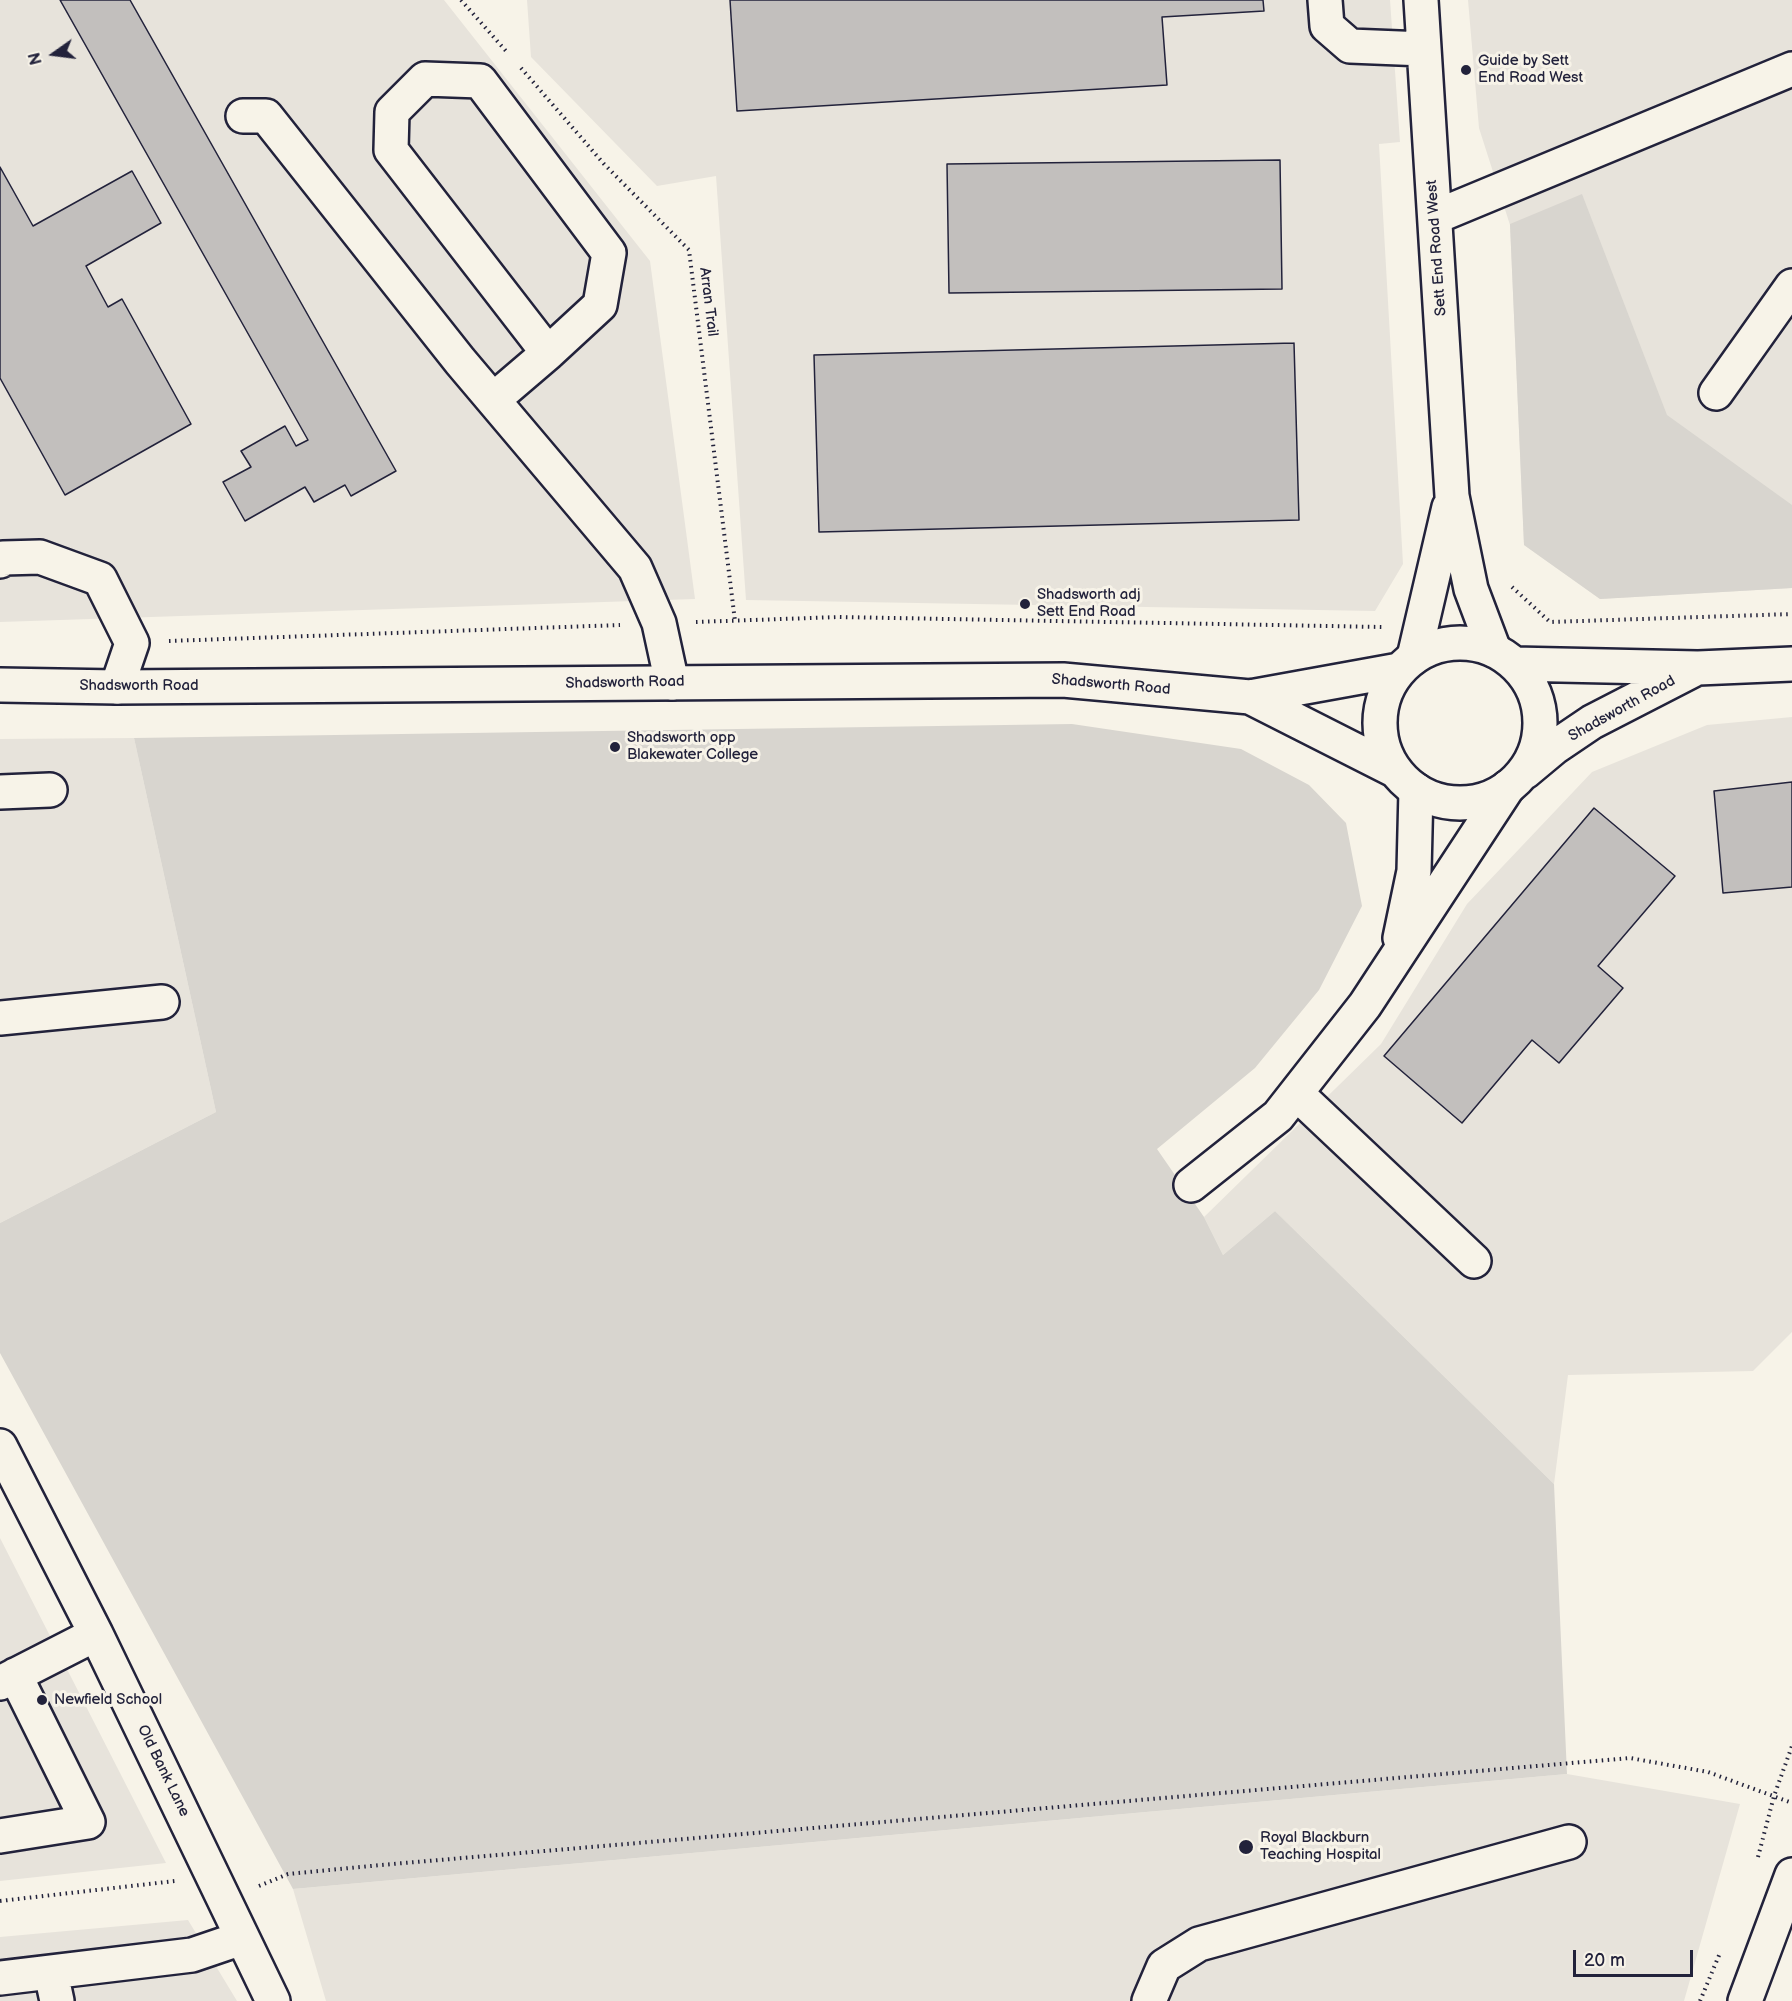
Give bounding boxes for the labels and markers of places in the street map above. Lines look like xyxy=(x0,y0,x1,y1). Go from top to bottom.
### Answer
place label: Guide by Sett End Road West xyxy=(1478,52,1583,87)
marker: Guide by Sett End Road West xyxy=(1459,63,1473,77)
place label: Shadsworth adj Sett End Road xyxy=(1037,586,1140,621)
marker: Shadsworth adj Sett End Road xyxy=(1018,597,1032,611)
place label: Shadsworth opp Blakewater College xyxy=(627,729,758,764)
marker: Shadsworth opp Blakewater College xyxy=(608,740,622,754)
place label: Newfield School xyxy=(54,1691,162,1709)
marker: Newfield School xyxy=(35,1693,49,1707)
place label: Royal Blackburn Teaching Hospital xyxy=(1260,1829,1381,1864)
marker: Royal Blackburn Teaching Hospital xyxy=(1237,1838,1255,1856)

